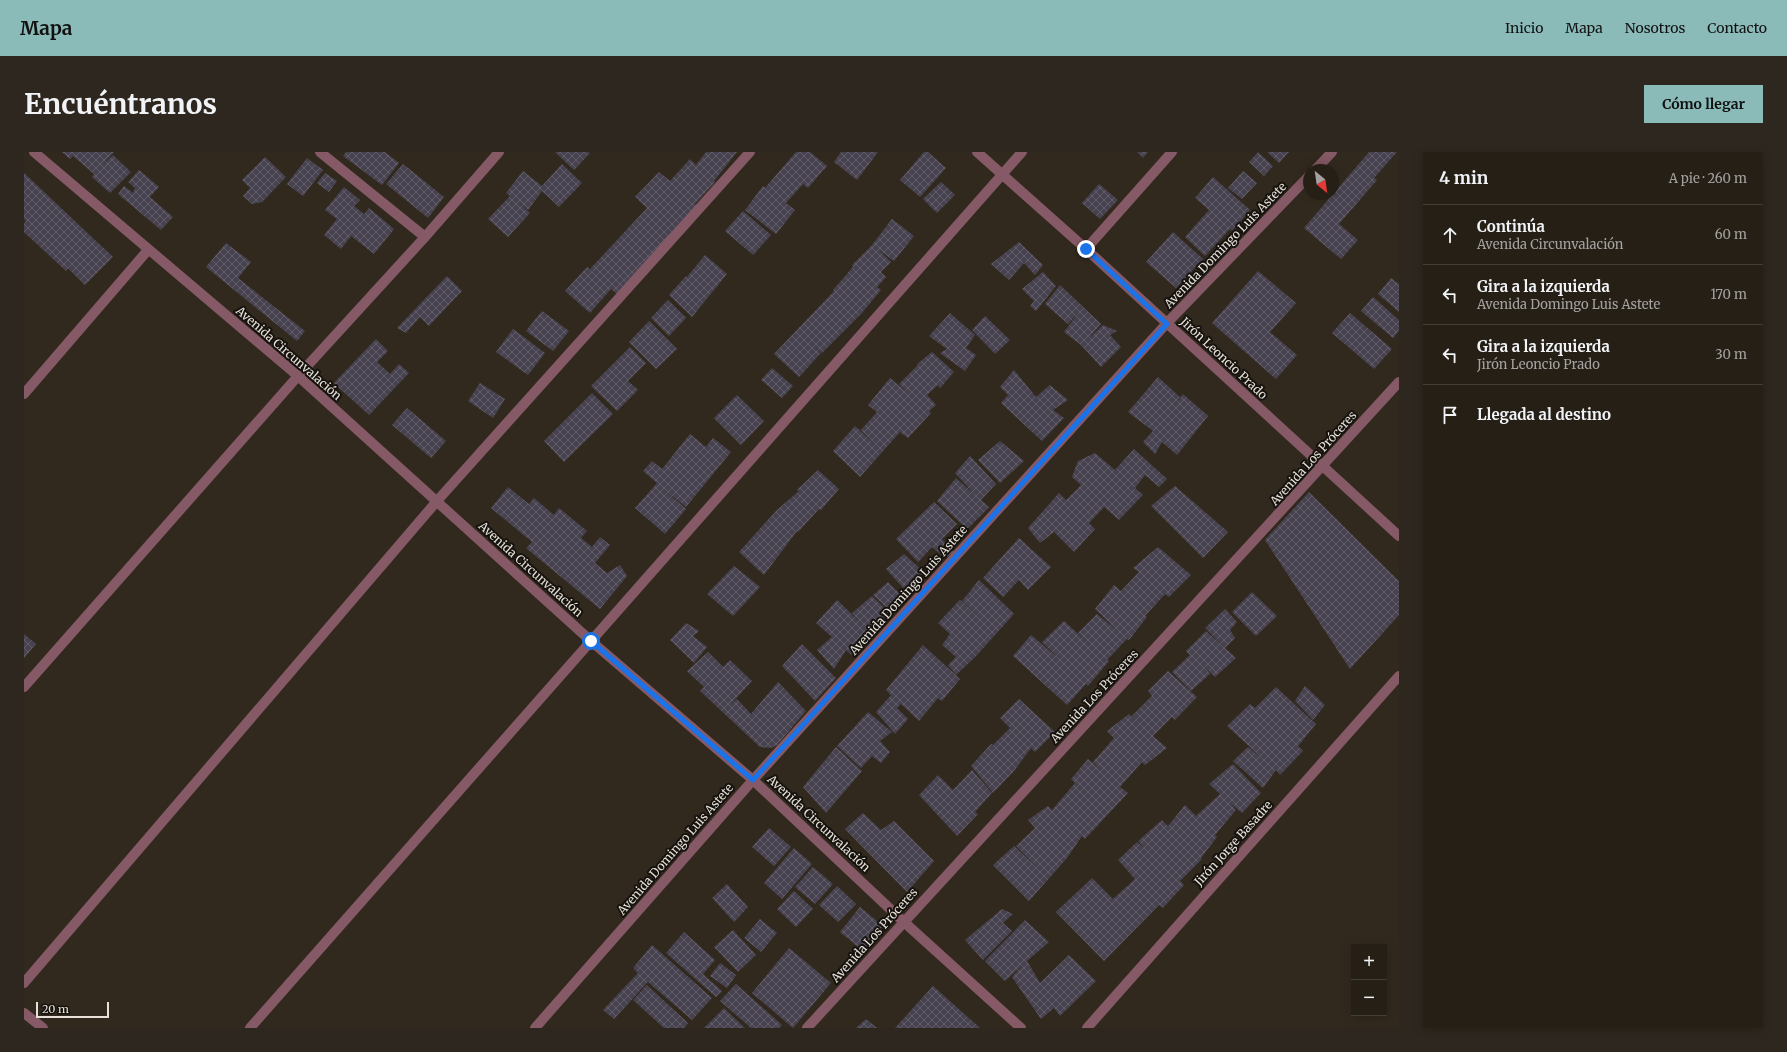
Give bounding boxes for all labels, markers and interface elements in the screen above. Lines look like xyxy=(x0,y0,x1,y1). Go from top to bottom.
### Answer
text: Mapa xyxy=(20,16,72,40)
text: Inicio xyxy=(1505,19,1543,37)
text: Mapa xyxy=(1565,19,1603,37)
text: Nosotros xyxy=(1625,19,1685,37)
text: Contacto xyxy=(1707,19,1767,37)
button: Cómo llegar xyxy=(1644,85,1763,123)
text: Encuéntranos xyxy=(24,86,217,122)
north arrow xyxy=(1303,164,1339,200)
text: 4 min xyxy=(1439,167,1488,189)
text: A pie · 260 m xyxy=(1669,170,1747,187)
street label: Avenida Domingo Luis Astete xyxy=(1160,179,1289,312)
text: Continúa xyxy=(1477,217,1545,236)
icon: ahead xyxy=(1439,224,1461,246)
text: 60 m xyxy=(1715,226,1747,243)
text: Avenida Circunvalación xyxy=(1477,236,1623,253)
route end xyxy=(1077,240,1095,258)
text: Gira a la izquierda xyxy=(1477,277,1610,296)
icon: left xyxy=(1439,284,1461,306)
text: 170 m xyxy=(1710,286,1747,303)
text: Avenida Domingo Luis Astete xyxy=(1477,296,1660,313)
street label: Avenida Circunvalación xyxy=(232,302,345,403)
street label: Jirón Leoncio Prado xyxy=(1177,313,1271,402)
text: Gira a la izquierda xyxy=(1477,337,1610,356)
icon: left xyxy=(1439,344,1461,366)
text: 30 m xyxy=(1715,346,1747,363)
text: Jirón Leoncio Prado xyxy=(1477,356,1600,373)
icon: arrive xyxy=(1439,404,1461,426)
text: Llegada al destino xyxy=(1477,405,1611,424)
street label: Avenida Los Próceres xyxy=(1266,408,1359,509)
street label: Avenida Circunvalación xyxy=(475,518,586,620)
street label: Avenida Domingo Luis Astete xyxy=(845,522,970,659)
route start xyxy=(582,632,600,650)
street label: Avenida Los Próceres xyxy=(1046,646,1141,746)
street label: Avenida Circunvalación xyxy=(764,771,874,875)
street label: Avenida Domingo Luis Astete xyxy=(613,780,736,919)
street label: Jirón Jorge Basadre xyxy=(1190,797,1275,889)
street label: Avenida Los Próceres xyxy=(827,885,920,986)
map controls xyxy=(1351,944,1387,1016)
button: + xyxy=(1351,944,1387,980)
button: − xyxy=(1351,980,1387,1016)
scale bar xyxy=(36,1000,109,1019)
text: 20 m xyxy=(42,1002,69,1016)

